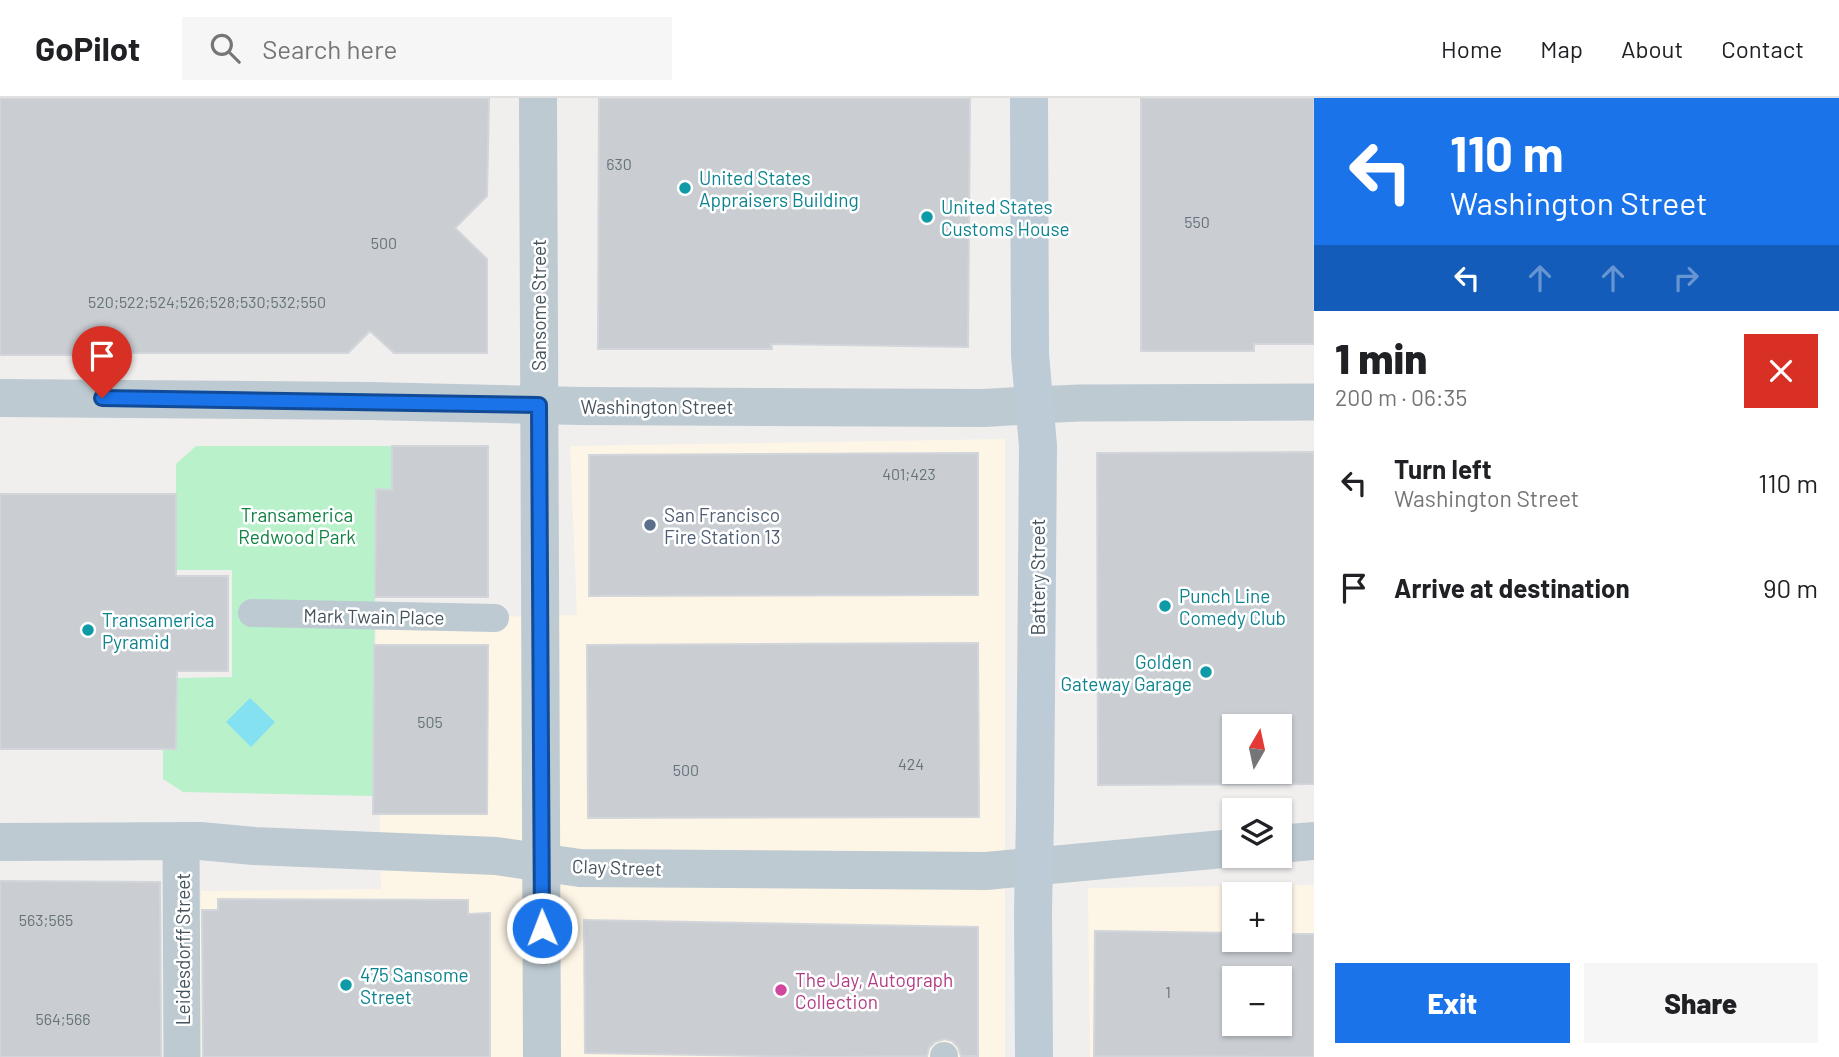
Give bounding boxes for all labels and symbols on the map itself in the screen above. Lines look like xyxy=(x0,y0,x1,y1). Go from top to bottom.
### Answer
house number: 630 xyxy=(606,154,632,173)
place label: United States Appraisers Building xyxy=(699,166,859,211)
marker: United States Appraisers Building xyxy=(677,180,693,196)
place label: United States Customs House xyxy=(941,195,1070,240)
marker: United States Customs House xyxy=(919,209,935,225)
house number: 550 xyxy=(1184,212,1210,231)
house number: 500 xyxy=(371,233,397,252)
street label: Sansome Street xyxy=(527,239,550,371)
house number: 520;522;524;526;528;530;532;550 xyxy=(88,292,326,311)
pin xyxy=(72,326,132,398)
street label: Washington Street xyxy=(580,395,734,418)
house number: 401;423 xyxy=(882,464,936,483)
park label: Transamerica Redwood Park xyxy=(238,503,356,548)
place label: San Francisco Fire Station 13 xyxy=(664,503,781,548)
marker: San Francisco Fire Station 13 xyxy=(642,517,658,533)
street label: Battery Street xyxy=(1026,519,1049,635)
place label: Punch Line Comedy Club xyxy=(1179,584,1286,629)
marker: Punch Line Comedy Club xyxy=(1157,598,1173,614)
street label: Mark Twain Place xyxy=(303,603,445,629)
place label: Transamerica Pyramid xyxy=(102,608,215,653)
marker: Transamerica Pyramid xyxy=(80,622,96,638)
place label: Golden Gateway Garage xyxy=(1061,650,1192,695)
marker: Golden Gateway Garage xyxy=(1198,664,1214,680)
house number: 505 xyxy=(417,712,443,731)
north arrow xyxy=(1222,714,1292,784)
house number: 424 xyxy=(898,754,924,773)
house number: 500 xyxy=(673,760,699,779)
street label: Clay Street xyxy=(572,854,662,880)
street label: Leidesdorff Street xyxy=(171,873,194,1025)
position arrow xyxy=(505,891,579,965)
house number: 563;565 xyxy=(19,910,73,929)
place label: 475 Sansome Street xyxy=(360,963,469,1008)
place label: The Jay, Autograph Collection xyxy=(795,968,953,1013)
marker: 475 Sansome Street xyxy=(338,977,354,993)
marker: The Jay, Autograph Collection xyxy=(773,982,789,998)
house number: 1 xyxy=(1165,982,1171,1001)
house number: 564;566 xyxy=(36,1009,90,1028)

